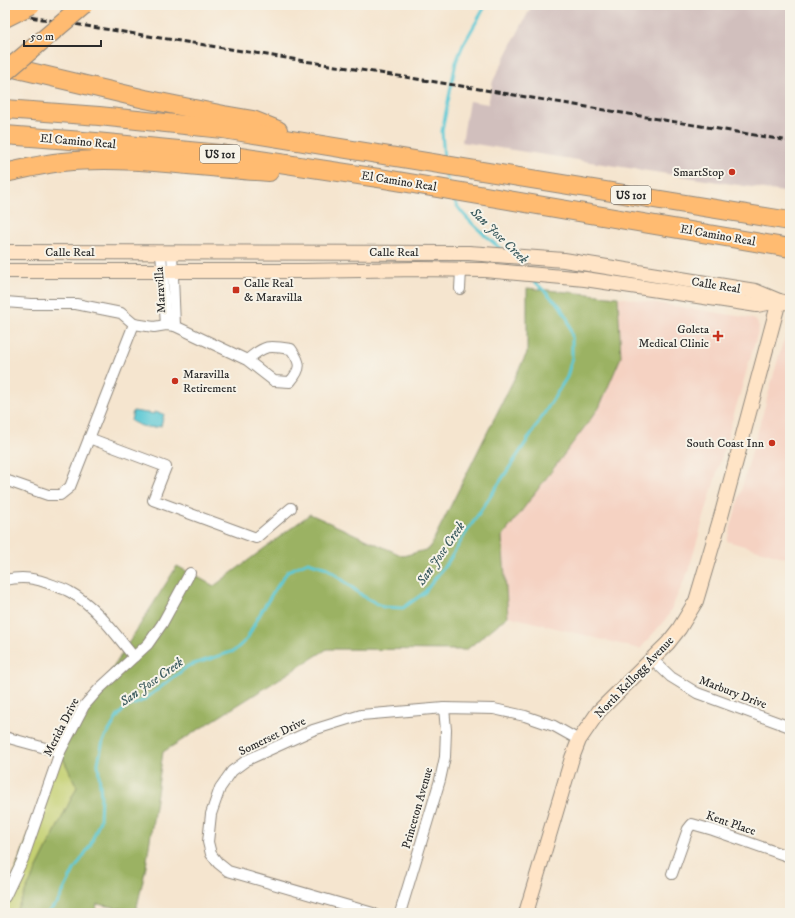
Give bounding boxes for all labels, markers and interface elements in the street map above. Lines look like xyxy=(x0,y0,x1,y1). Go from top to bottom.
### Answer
scale bar xyxy=(24,22,101,48)
text: 50 m xyxy=(30,29,54,44)
street label: El Camino Real xyxy=(39,131,117,152)
road number: US 101 xyxy=(200,145,240,163)
place label: SmartStop xyxy=(673,165,724,180)
marker: SmartStop xyxy=(727,167,737,177)
street label: El Camino Real xyxy=(360,168,438,195)
road number: US 101 xyxy=(611,186,651,204)
water label: San Jose Creek xyxy=(467,204,532,267)
street label: El Camino Real xyxy=(679,221,757,250)
street label: Calle Real xyxy=(45,245,95,260)
street label: Calle Real xyxy=(369,245,419,260)
street label: Maravilla xyxy=(152,266,169,313)
street label: Calle Real xyxy=(690,274,742,297)
place label: Calle Real & Maravilla xyxy=(244,276,303,305)
marker: Calle Real & Maravilla xyxy=(231,285,241,295)
place label: Goleta Medical Clinic xyxy=(639,322,710,351)
marker: Goleta Medical Clinic xyxy=(712,330,724,342)
place label: Maravilla Retirement xyxy=(183,367,236,396)
marker: Maravilla Retirement xyxy=(170,376,180,386)
place label: South Coast Inn xyxy=(687,436,765,451)
marker: South Coast Inn xyxy=(767,438,777,448)
water label: San Jose Creek xyxy=(413,518,469,589)
street label: North Kellogg Avenue xyxy=(592,633,677,721)
water label: San Jose Creek xyxy=(116,654,187,710)
street label: Marbury Drive xyxy=(697,673,769,712)
street label: Merida Drive xyxy=(40,695,83,759)
street label: Somerset Drive xyxy=(236,714,308,759)
street label: Princeton Avenue xyxy=(399,766,436,851)
street label: Kent Place xyxy=(704,808,758,839)

